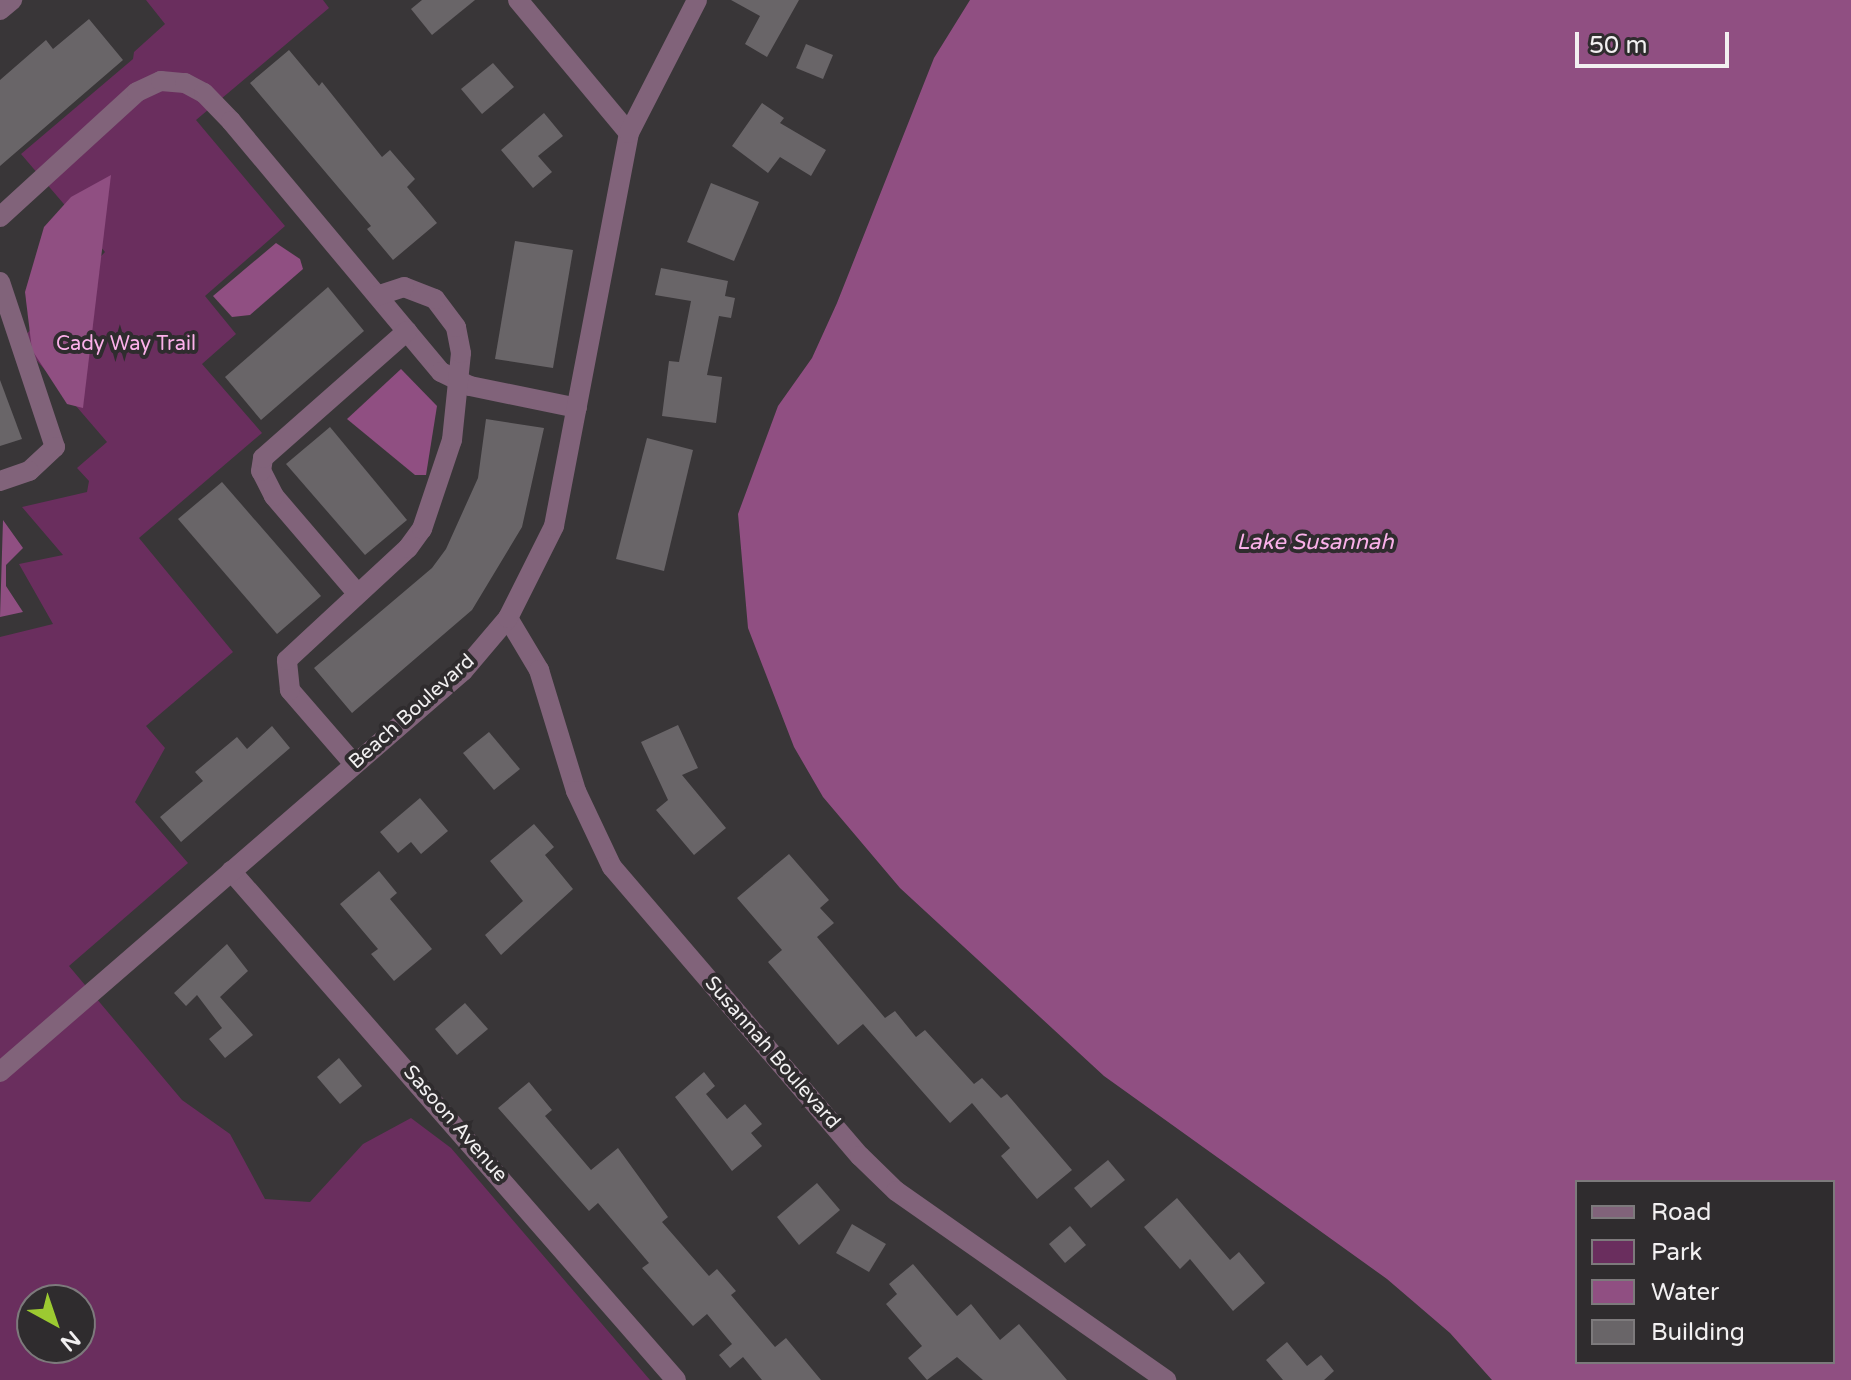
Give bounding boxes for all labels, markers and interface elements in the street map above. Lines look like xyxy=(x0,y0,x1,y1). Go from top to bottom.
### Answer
scale bar xyxy=(1579,16,1733,66)
text: 50 m xyxy=(1589,31,1647,60)
park label: Cady Way Trail xyxy=(56,332,196,356)
water label: Lake Susannah xyxy=(1236,530,1394,556)
street label: Beach Boulevard xyxy=(344,649,480,775)
street label: Susannah Boulevard xyxy=(699,972,845,1134)
street label: Sasoon Avenue xyxy=(398,1061,512,1187)
legend xyxy=(1575,1180,1835,1364)
text: Road xyxy=(1651,1198,1711,1227)
text: Park xyxy=(1651,1238,1702,1267)
text: Water xyxy=(1651,1278,1719,1307)
north arrow xyxy=(16,1284,96,1364)
text: Building xyxy=(1651,1318,1745,1347)
text: N xyxy=(55,1325,85,1356)

